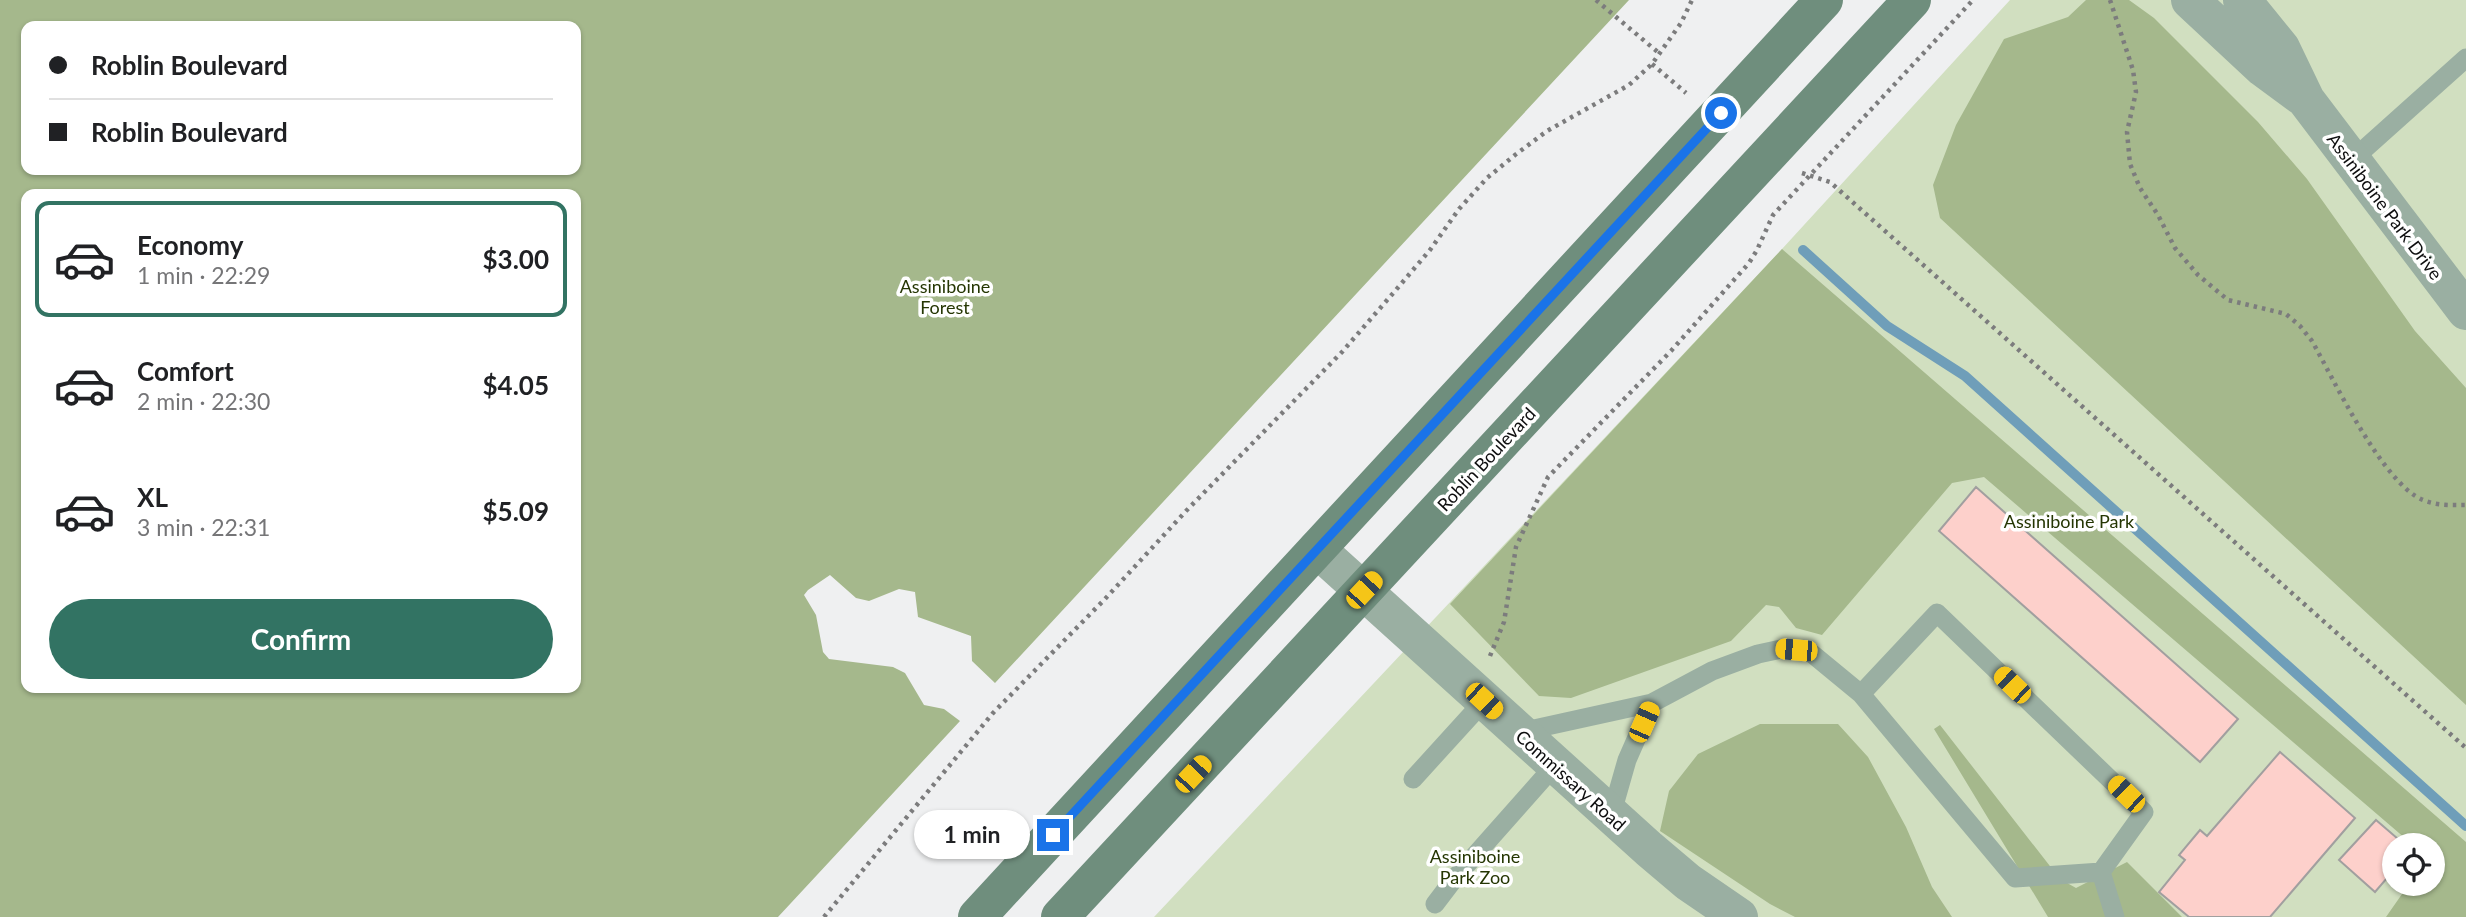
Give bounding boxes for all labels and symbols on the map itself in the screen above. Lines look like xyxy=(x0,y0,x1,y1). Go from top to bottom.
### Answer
route start xyxy=(1705,97,1737,129)
street label: Assiniboine Park Drive xyxy=(2323,128,2447,284)
park label: Assiniboine Forest xyxy=(900,275,990,318)
street label: Roblin Boulevard xyxy=(1432,403,1540,515)
park label: Assiniboine Park xyxy=(2004,510,2135,532)
car xyxy=(1342,567,1387,613)
car xyxy=(1775,638,1818,662)
car xyxy=(1990,663,2035,707)
car xyxy=(1462,679,1507,723)
car xyxy=(1626,699,1663,745)
street label: Commissary Road xyxy=(1511,725,1631,835)
car xyxy=(1171,751,1216,797)
car xyxy=(2104,772,2149,816)
callout: 1 min xyxy=(913,810,1028,860)
route end xyxy=(1037,819,1069,851)
park label: Assiniboine Park Zoo xyxy=(1430,845,1520,888)

